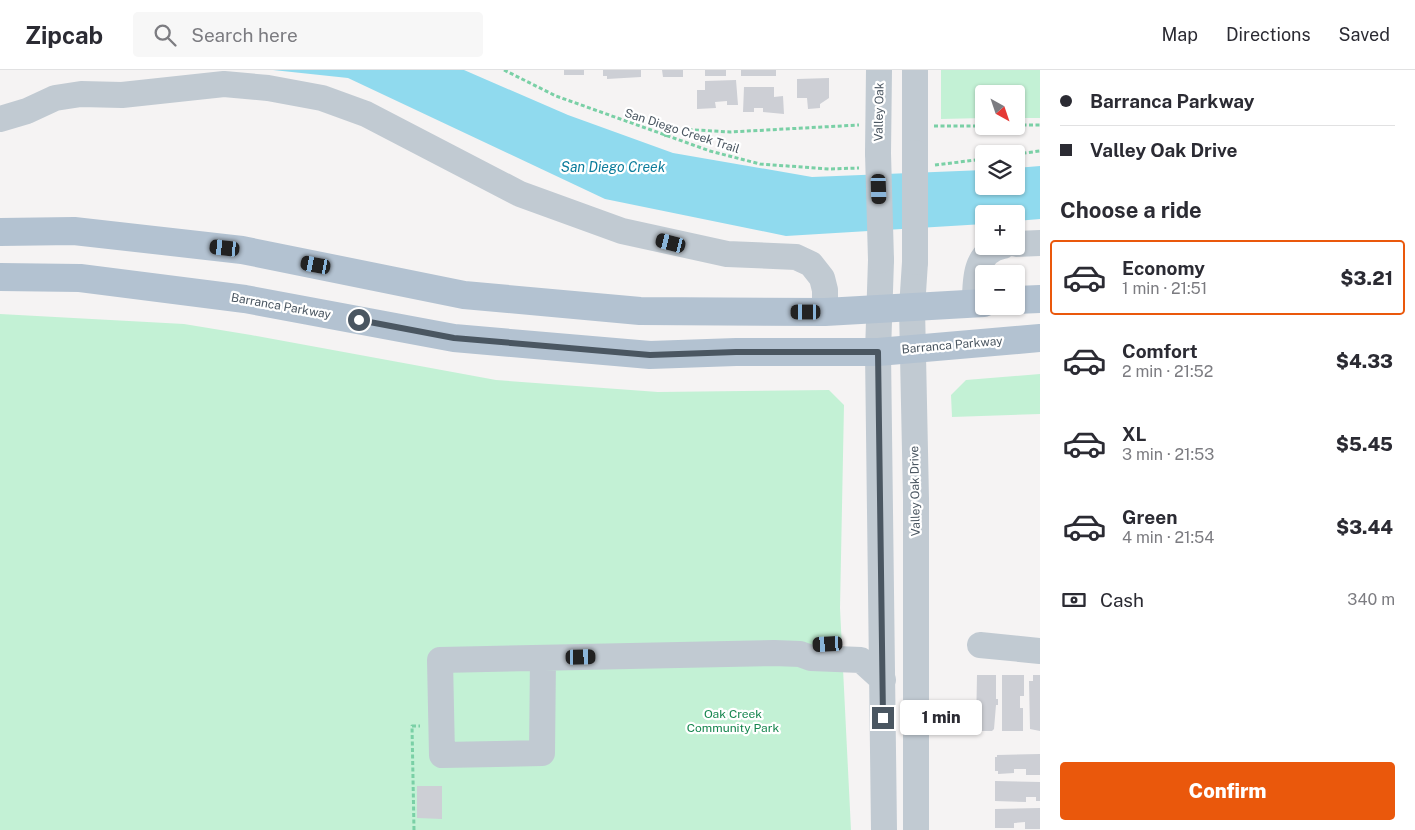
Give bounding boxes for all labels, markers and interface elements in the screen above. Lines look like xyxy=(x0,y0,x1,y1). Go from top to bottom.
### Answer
search box xyxy=(133,12,483,57)
text: Zipcab xyxy=(25,21,103,49)
icon: search xyxy=(151,21,179,49)
text: Search here xyxy=(191,24,298,46)
text: Map xyxy=(1161,24,1198,45)
text: Directions xyxy=(1226,24,1311,45)
text: Saved xyxy=(1339,24,1390,45)
street label: Valley Oak xyxy=(871,82,887,142)
north arrow xyxy=(975,85,1025,135)
map controls xyxy=(975,85,1025,315)
text: Barranca Parkway xyxy=(1090,90,1254,112)
street label: San Diego Creek Trail xyxy=(623,106,742,156)
text: Valley Oak Drive xyxy=(1090,139,1238,161)
button: layers xyxy=(975,145,1025,195)
water label: San Diego Creek xyxy=(561,159,666,175)
car xyxy=(870,174,887,204)
text: Choose a ride xyxy=(1060,197,1202,223)
button: + xyxy=(975,205,1025,255)
car xyxy=(654,232,687,254)
car xyxy=(209,239,240,257)
car xyxy=(299,255,332,275)
icon: car xyxy=(1062,255,1107,300)
text: Economy xyxy=(1122,257,1205,279)
button: − xyxy=(975,265,1025,315)
text: $3.21 xyxy=(1340,267,1393,289)
text: 1 min · 21:51 xyxy=(1122,279,1207,298)
street label: Barranca Parkway xyxy=(230,290,333,322)
car xyxy=(791,305,821,320)
route start xyxy=(348,309,370,331)
street label: Barranca Parkway xyxy=(901,334,1004,356)
icon: car xyxy=(1062,338,1107,383)
text: Comfort xyxy=(1122,340,1198,362)
text: $4.33 xyxy=(1336,350,1393,372)
text: 2 min · 21:52 xyxy=(1122,362,1213,381)
icon: car xyxy=(1062,421,1107,466)
text: XL xyxy=(1122,423,1147,445)
text: $5.45 xyxy=(1336,433,1393,455)
street label: Valley Oak Drive xyxy=(907,445,923,536)
text: 3 min · 21:53 xyxy=(1122,445,1214,464)
icon: car xyxy=(1062,504,1107,549)
text: Green xyxy=(1122,506,1177,528)
text: $3.44 xyxy=(1336,516,1393,538)
text: 4 min · 21:54 xyxy=(1122,528,1214,547)
icon: cash xyxy=(1060,586,1088,614)
text: Cash xyxy=(1100,589,1144,611)
text: 340 m xyxy=(1347,590,1395,609)
car xyxy=(812,636,843,652)
car xyxy=(565,649,596,665)
callout: 1 min xyxy=(900,700,983,736)
park label: Oak Creek Community Park xyxy=(687,707,779,735)
route end xyxy=(872,707,894,729)
text: 1 min xyxy=(921,708,961,727)
button: Confirm xyxy=(1060,762,1395,820)

